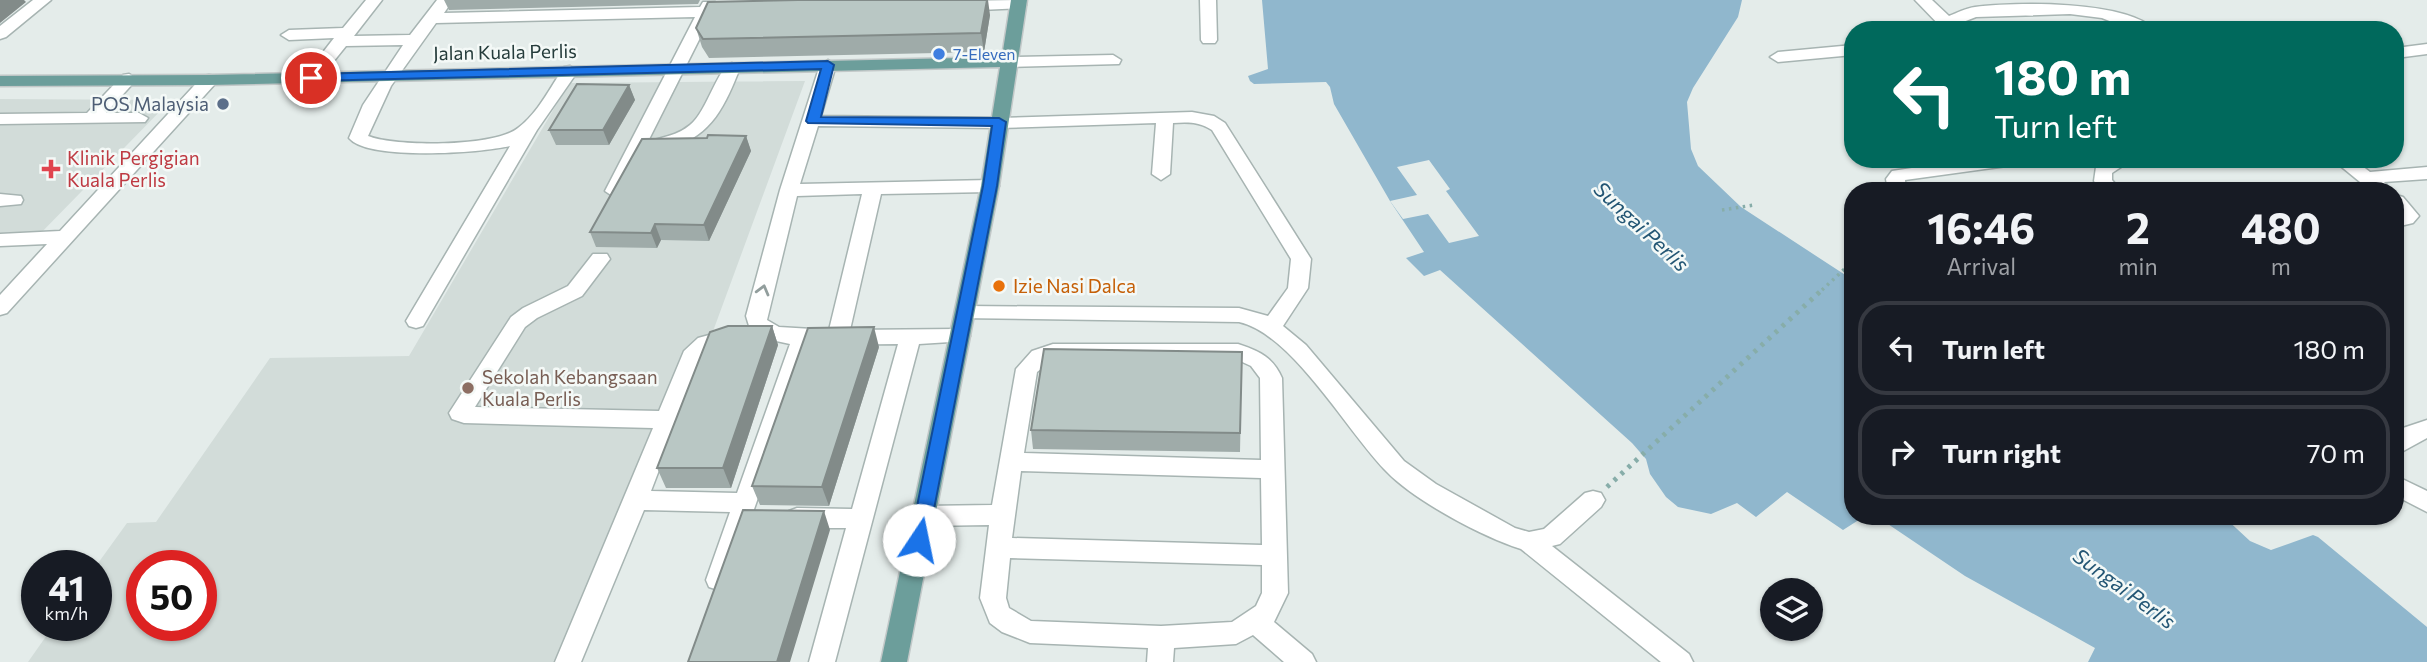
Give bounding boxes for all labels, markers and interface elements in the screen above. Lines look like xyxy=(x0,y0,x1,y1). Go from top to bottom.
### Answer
street label: Jalan Kuala Perlis xyxy=(433,39,577,64)
place label: 7-Eleven xyxy=(953,44,1016,63)
text: 180 m xyxy=(1994,45,2131,105)
marker: 7-Eleven xyxy=(931,46,947,62)
pin xyxy=(281,48,341,108)
icon: left xyxy=(1879,49,1970,140)
icon: arrive xyxy=(292,59,330,97)
place label: POS Malaysia xyxy=(91,92,209,115)
marker: POS Malaysia xyxy=(215,96,231,112)
text: Turn left xyxy=(1994,105,2118,145)
place label: Klinik Pergigian Kuala Perlis xyxy=(67,146,200,191)
marker: Klinik Pergigian Kuala Perlis xyxy=(41,159,61,179)
water label: Sungai Perlis xyxy=(1590,176,1695,276)
text: 16:46 xyxy=(1927,201,2035,253)
text: 2 xyxy=(2126,201,2150,253)
text: 480 xyxy=(2241,201,2321,253)
text: Arrival xyxy=(1946,252,2016,280)
text: min xyxy=(2118,252,2158,280)
text: m xyxy=(2271,252,2291,280)
place label: Izie Nasi Dalca xyxy=(1013,274,1136,297)
marker: Izie Nasi Dalca xyxy=(991,278,1007,294)
one-way arrow xyxy=(754,284,769,296)
icon: left xyxy=(1883,329,1921,367)
text: Turn left xyxy=(1942,333,2045,364)
text: 180 m xyxy=(2293,333,2365,364)
place label: Sekolah Kebangsaan Kuala Perlis xyxy=(482,365,658,410)
marker: Sekolah Kebangsaan Kuala Perlis xyxy=(460,380,476,396)
icon: right xyxy=(1883,433,1921,471)
text: Turn right xyxy=(1942,437,2061,468)
text: 70 m xyxy=(2307,437,2365,468)
position arrow xyxy=(882,503,956,577)
water label: Sungai Perlis xyxy=(2069,542,2181,633)
speed limit sign: 50 xyxy=(126,550,217,641)
text: 41 xyxy=(48,565,85,608)
map controls xyxy=(1760,578,1823,641)
button: layers xyxy=(1760,578,1823,641)
text: km/h xyxy=(45,602,88,624)

